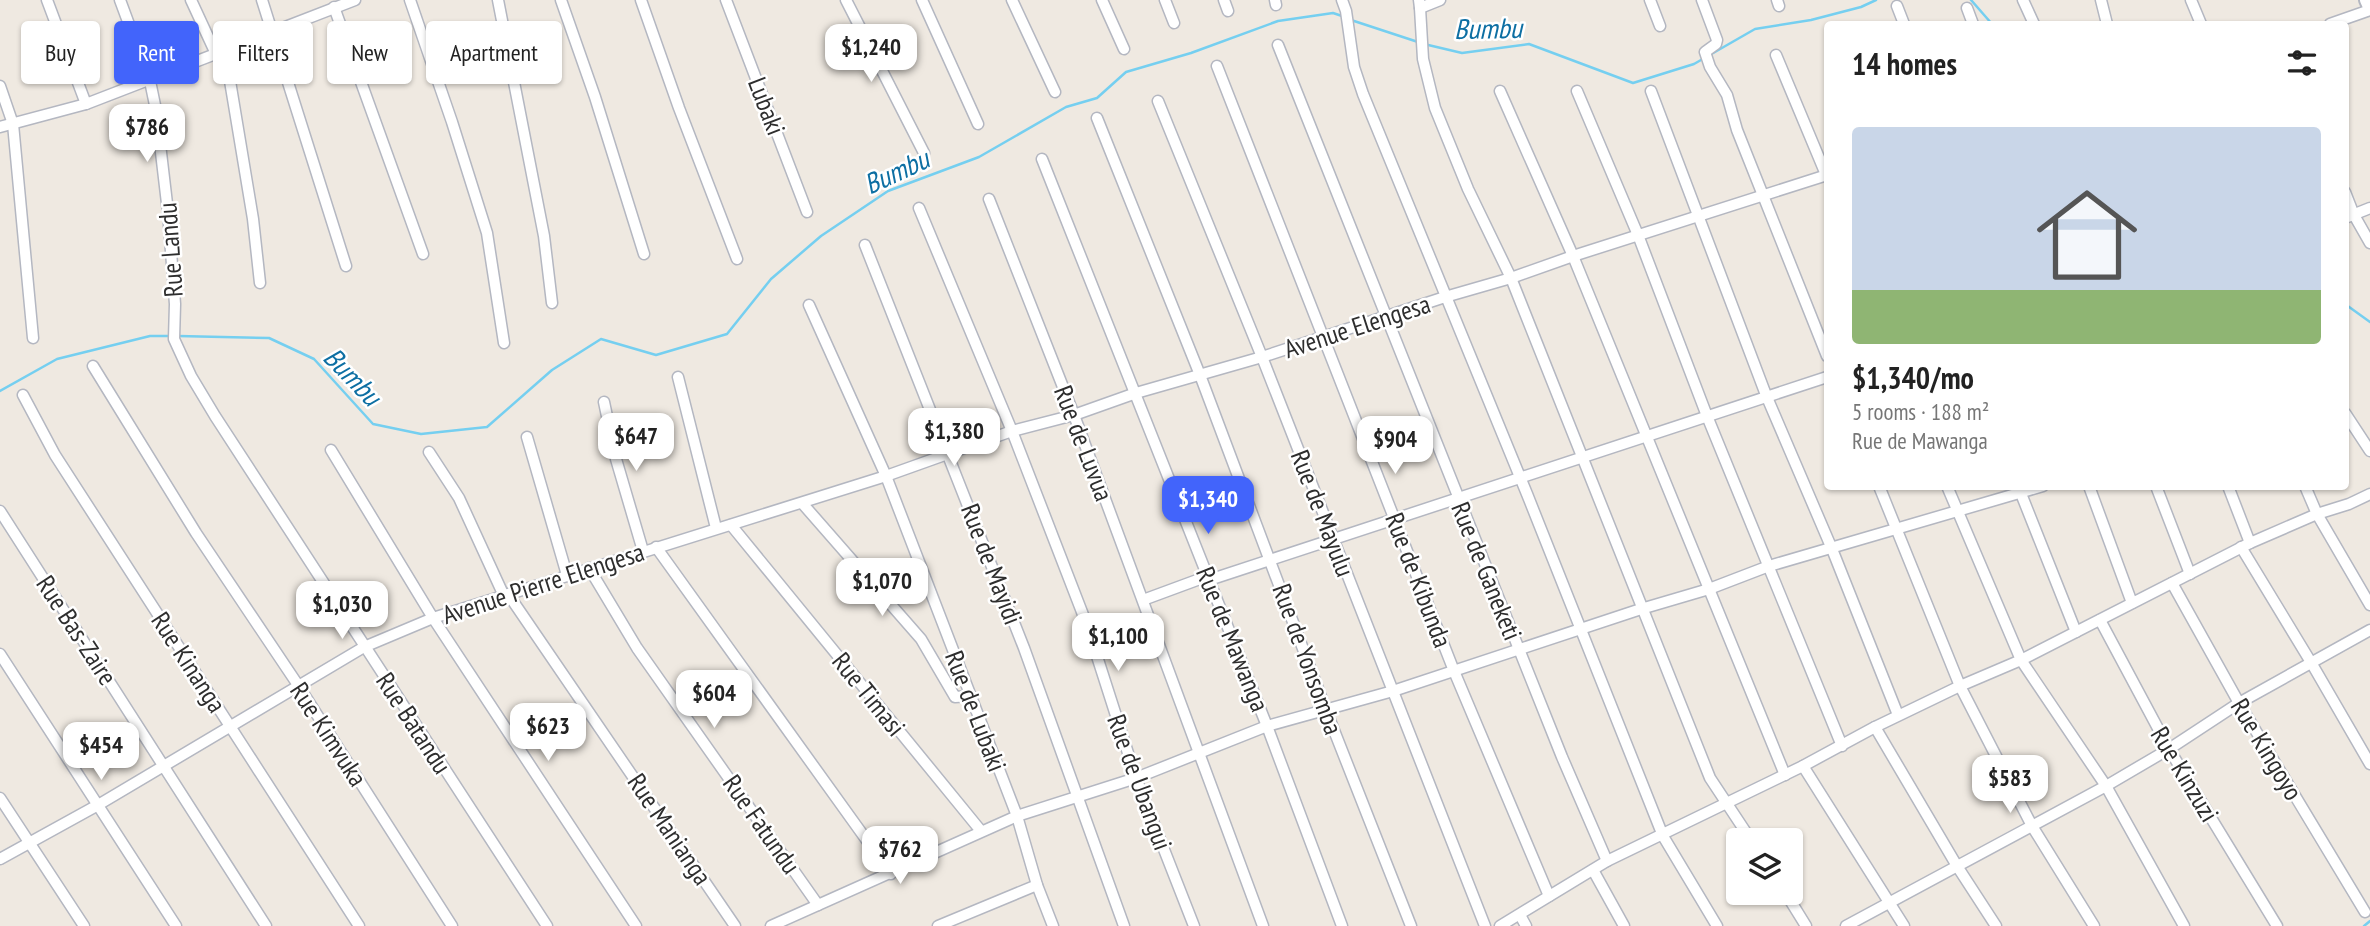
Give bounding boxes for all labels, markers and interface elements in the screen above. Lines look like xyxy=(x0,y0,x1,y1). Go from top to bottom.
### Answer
water label: Bumbu xyxy=(1454,9,1524,47)
chip: Buy xyxy=(21,21,100,84)
chip: Rent xyxy=(114,21,199,84)
chip: Filters xyxy=(213,21,313,84)
chip: New xyxy=(327,21,412,84)
chip: Apartment xyxy=(426,21,562,84)
pin: $1,240 xyxy=(814,24,928,84)
text: $1,240 xyxy=(841,32,901,61)
text: 14 homes xyxy=(1852,44,1957,83)
icon: filters xyxy=(2283,44,2321,82)
street label: Lubaki xyxy=(741,72,793,140)
pin: $786 xyxy=(106,104,188,164)
text: $786 xyxy=(125,112,169,141)
water label: Bumbu xyxy=(857,139,936,202)
icon: home xyxy=(2024,172,2150,298)
street label: Rue Landu xyxy=(150,202,190,298)
street label: Avenue Elengesa xyxy=(1280,287,1434,365)
water label: Bumbu xyxy=(316,339,391,415)
text: $1,340/mo xyxy=(1852,358,1974,397)
street label: Rue de Luvua xyxy=(1047,381,1121,505)
text: 5 rooms · 188 m² xyxy=(1852,397,1989,426)
pin: $1,380 xyxy=(897,408,1011,468)
pin: $647 xyxy=(595,414,677,473)
text: $1,380 xyxy=(924,416,984,445)
pin: $904 xyxy=(1354,416,1436,476)
text: $647 xyxy=(614,421,658,450)
text: $904 xyxy=(1373,424,1417,453)
text: Rue de Mawanga xyxy=(1852,426,1988,455)
street label: Rue de Mayulu xyxy=(1284,445,1362,581)
pin: $1,340 xyxy=(1151,476,1265,536)
text: $1,340 xyxy=(1178,484,1238,513)
street label: Rue de Ganeketi xyxy=(1444,497,1530,645)
street label: Rue de Mayidi xyxy=(954,499,1030,629)
street label: Rue de Kibunda xyxy=(1378,508,1460,652)
street label: Avenue Pierre Elengesa xyxy=(438,535,648,631)
pin: $1,070 xyxy=(825,558,939,618)
street label: Rue de Mawanga xyxy=(1189,562,1277,716)
text: $1,070 xyxy=(852,566,912,595)
street label: Rue Bas-Zaire xyxy=(29,569,125,691)
street label: Rue de Yonsomba xyxy=(1265,579,1351,739)
pin: $1,030 xyxy=(285,582,399,641)
text: $1,030 xyxy=(312,589,372,618)
street label: Rue Kinanga xyxy=(144,605,234,719)
pin: $1,100 xyxy=(1061,614,1175,673)
text: $1,100 xyxy=(1088,621,1148,650)
street label: Rue Timasi xyxy=(825,645,913,743)
street label: Rue de Lubaki xyxy=(938,646,1014,776)
street label: Rue Batandu xyxy=(369,666,459,780)
pin: $604 xyxy=(673,670,755,730)
street label: Rue Kimvuka xyxy=(283,676,375,792)
text: $604 xyxy=(692,678,736,707)
street label: Rue Kingoyo xyxy=(2224,692,2310,806)
pin: $623 xyxy=(507,704,589,763)
street label: Rue de Ubangui xyxy=(1100,709,1180,855)
text: $623 xyxy=(526,711,570,740)
street label: Rue Kinzuzi xyxy=(2144,720,2226,828)
pin: $454 xyxy=(60,722,142,782)
text: $454 xyxy=(79,730,123,759)
pin: $583 xyxy=(1969,756,2051,815)
text: $583 xyxy=(1988,763,2032,792)
street label: Rue Manianga xyxy=(621,767,719,891)
street label: Rue Fatundu xyxy=(716,768,808,880)
pin: $762 xyxy=(859,826,941,886)
map controls xyxy=(1726,828,1803,905)
button: layers xyxy=(1726,828,1803,905)
text: $762 xyxy=(878,834,922,863)

